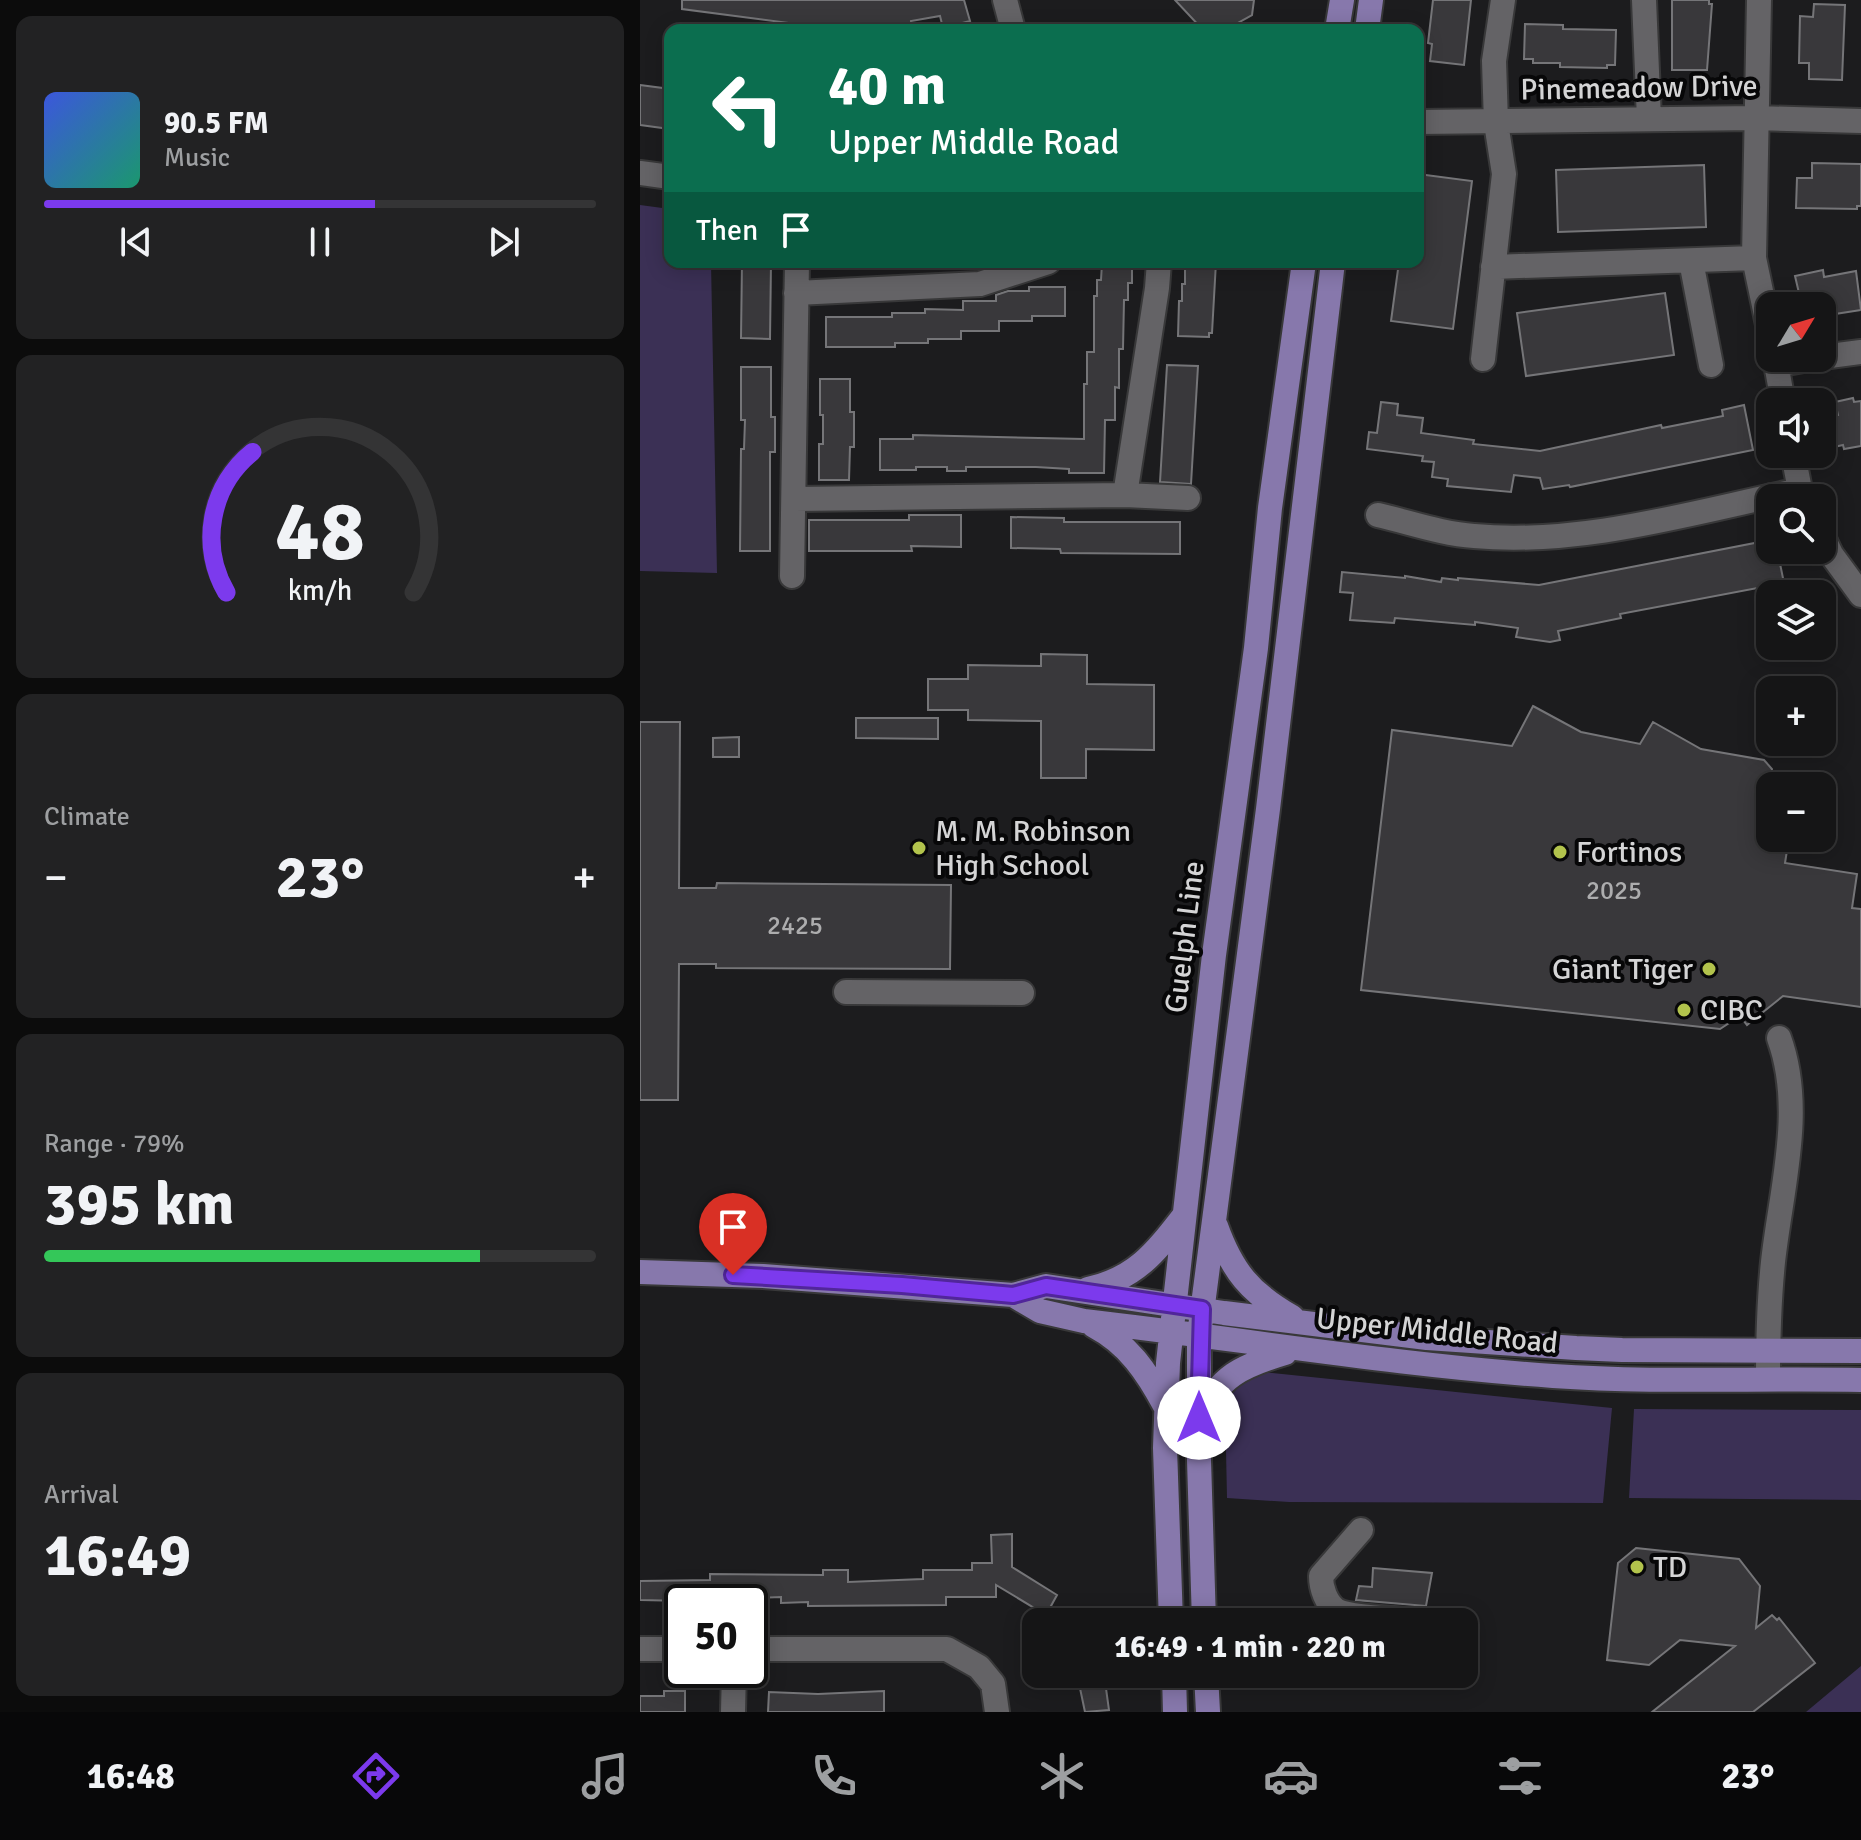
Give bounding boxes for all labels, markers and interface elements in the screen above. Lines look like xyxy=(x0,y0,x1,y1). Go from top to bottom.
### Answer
text: 40 m xyxy=(828,51,946,120)
icon: left xyxy=(696,56,800,160)
street label: Pinemeadow Drive xyxy=(1520,67,1758,109)
text: 90.5 FM xyxy=(164,105,269,142)
text: Upper Middle Road xyxy=(828,120,1120,165)
text: Music xyxy=(164,142,230,174)
icon: arrive xyxy=(774,208,818,252)
text: Then xyxy=(696,212,758,249)
icon: previous xyxy=(114,220,158,264)
icon: pause xyxy=(298,220,342,264)
icon: next xyxy=(482,220,526,264)
north arrow xyxy=(1756,292,1836,372)
map controls xyxy=(1756,292,1836,852)
button: sound xyxy=(1756,388,1836,468)
text: 48 xyxy=(275,480,365,582)
button: search xyxy=(1756,484,1836,564)
text: km/h xyxy=(288,573,352,608)
button: layers xyxy=(1756,580,1836,660)
button: + xyxy=(1756,676,1836,756)
button: − xyxy=(1756,772,1836,852)
text: Climate xyxy=(44,801,130,833)
place label: M. M. Robinson High School xyxy=(935,813,1131,884)
place label: Fortinos xyxy=(1576,834,1682,871)
marker: M. M. Robinson High School xyxy=(910,839,928,857)
text: 23° xyxy=(276,841,364,915)
marker: Fortinos xyxy=(1551,843,1569,861)
text: − xyxy=(44,851,68,905)
text: + xyxy=(572,851,596,905)
street label: Guelph Line xyxy=(1157,859,1213,1015)
house number: 2025 xyxy=(1586,875,1642,907)
house number: 2425 xyxy=(767,910,823,942)
place label: Giant Tiger xyxy=(1552,951,1693,988)
marker: Giant Tiger xyxy=(1700,960,1718,978)
place label: CIBC xyxy=(1700,992,1763,1029)
marker: CIBC xyxy=(1675,1001,1693,1019)
text: Range · 79% xyxy=(44,1128,185,1160)
text: 395 km xyxy=(44,1168,234,1242)
pin xyxy=(699,1193,767,1275)
icon: arrive xyxy=(711,1205,755,1249)
street label: Upper Middle Road xyxy=(1314,1300,1560,1362)
position arrow xyxy=(1157,1376,1241,1460)
text: Arrival xyxy=(44,1479,119,1511)
text: 16:49 xyxy=(44,1519,191,1593)
place label: TD xyxy=(1653,1549,1687,1586)
marker: TD xyxy=(1628,1558,1646,1576)
speed limit sign: 50 xyxy=(664,1584,768,1688)
text: 16:49 · 1 min · 220 m xyxy=(1114,1629,1386,1666)
icon: directions xyxy=(348,1748,404,1804)
icon: music xyxy=(577,1748,633,1804)
icon: phone xyxy=(806,1748,862,1804)
icon: climate xyxy=(1034,1748,1090,1804)
icon: car xyxy=(1263,1748,1319,1804)
icon: filters xyxy=(1492,1748,1548,1804)
text: 16:48 xyxy=(86,1754,175,1799)
text: 23° xyxy=(1721,1754,1774,1799)

